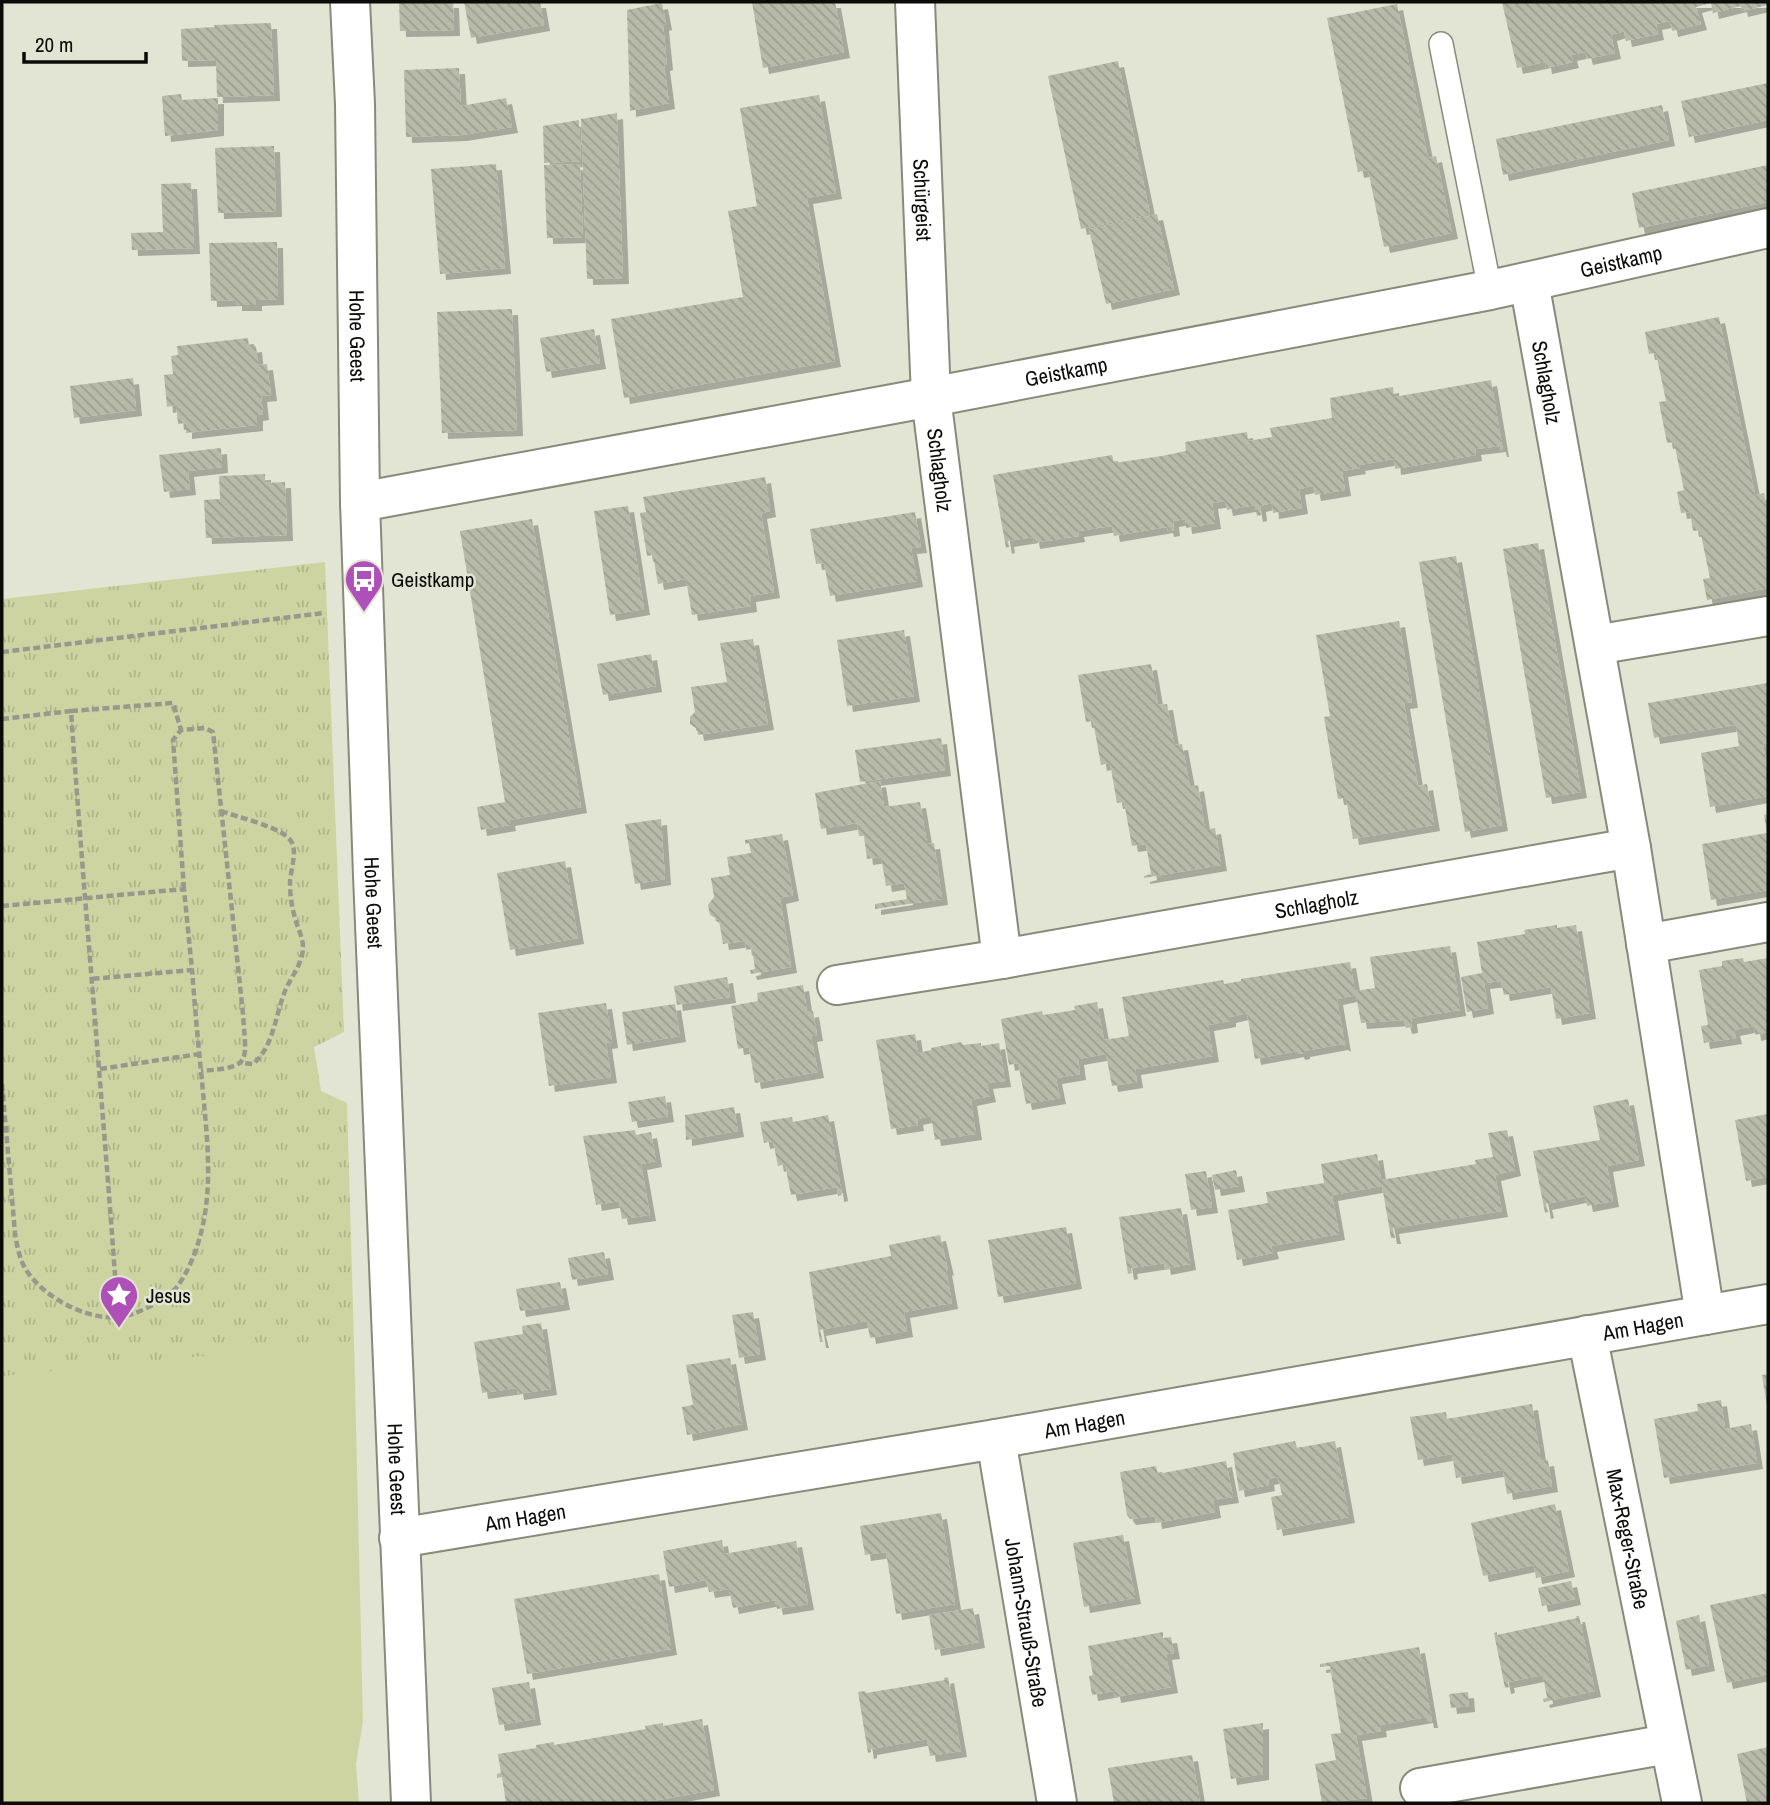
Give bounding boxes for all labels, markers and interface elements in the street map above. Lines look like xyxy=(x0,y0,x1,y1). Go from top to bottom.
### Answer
scale bar xyxy=(24,21,147,65)
text: 20 m xyxy=(35,30,73,59)
street label: Schürgeist xyxy=(907,158,939,242)
street label: Geistkamp xyxy=(1577,238,1665,284)
street label: Hohe Geest xyxy=(343,290,373,382)
street label: Schlagholz xyxy=(1525,338,1569,427)
street label: Geistkamp xyxy=(1022,349,1110,393)
street label: Schlagholz xyxy=(921,426,960,514)
bus stop icon: Geistkamp xyxy=(343,558,385,613)
place label: Geistkamp xyxy=(391,565,474,594)
street label: Hohe Geest xyxy=(358,856,391,949)
street label: Schlagholz xyxy=(1272,882,1361,925)
place icon: Jesus xyxy=(98,1274,140,1329)
place label: Jesus xyxy=(146,1281,191,1310)
street label: Am Hagen xyxy=(1599,1305,1686,1347)
street label: Am Hagen xyxy=(1041,1402,1127,1445)
street label: Hohe Geest xyxy=(381,1423,414,1516)
street label: Max-Reger-Straße xyxy=(1600,1466,1657,1612)
street label: Am Hagen xyxy=(482,1496,568,1538)
street label: Johann-Strauß-Straße xyxy=(998,1536,1055,1709)

